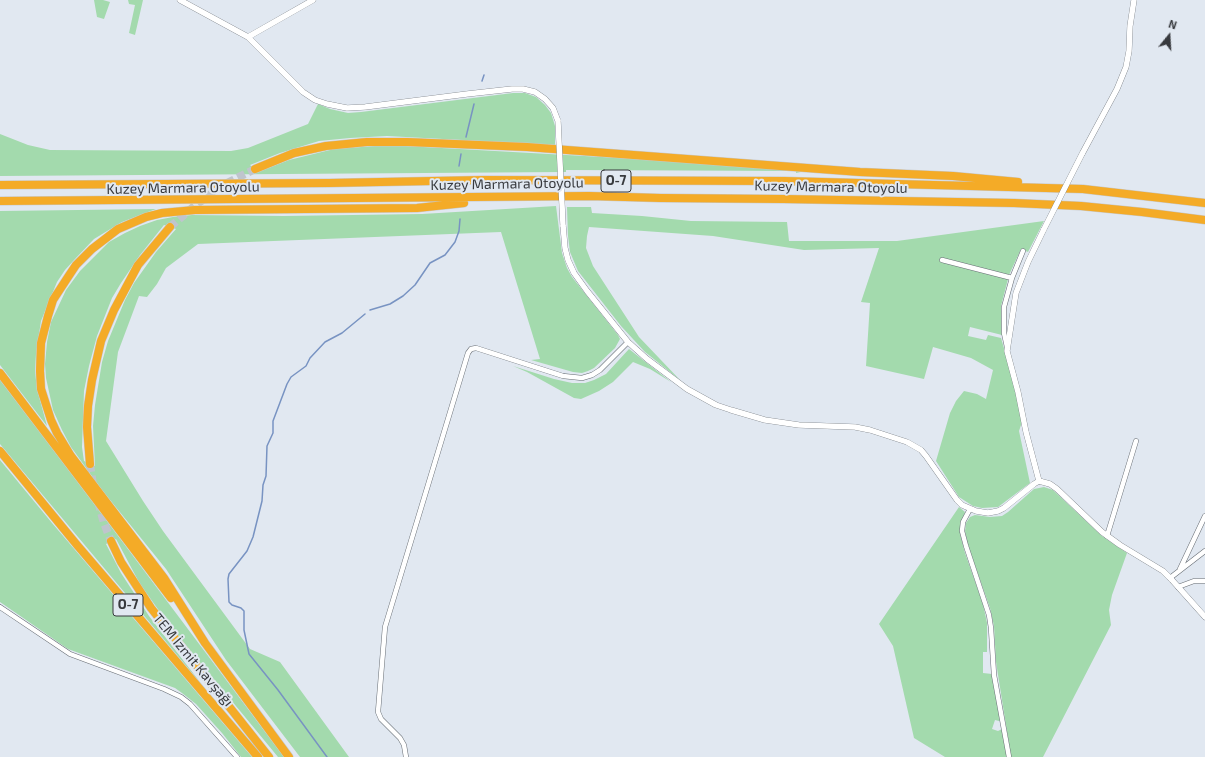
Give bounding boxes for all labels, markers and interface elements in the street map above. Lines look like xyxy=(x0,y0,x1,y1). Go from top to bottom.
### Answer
north arrow xyxy=(1149,16,1189,56)
text: N xyxy=(1167,17,1179,32)
road number: O-7 xyxy=(601,170,631,192)
street label: Kuzey Marmara Otoyolu xyxy=(430,174,584,194)
street label: Kuzey Marmara Otoyolu xyxy=(754,177,908,197)
street label: Kuzey Marmara Otoyolu xyxy=(106,178,260,198)
road number: O-7 xyxy=(113,594,143,616)
street label: TEM İzmit Kavşağı xyxy=(149,610,237,710)

